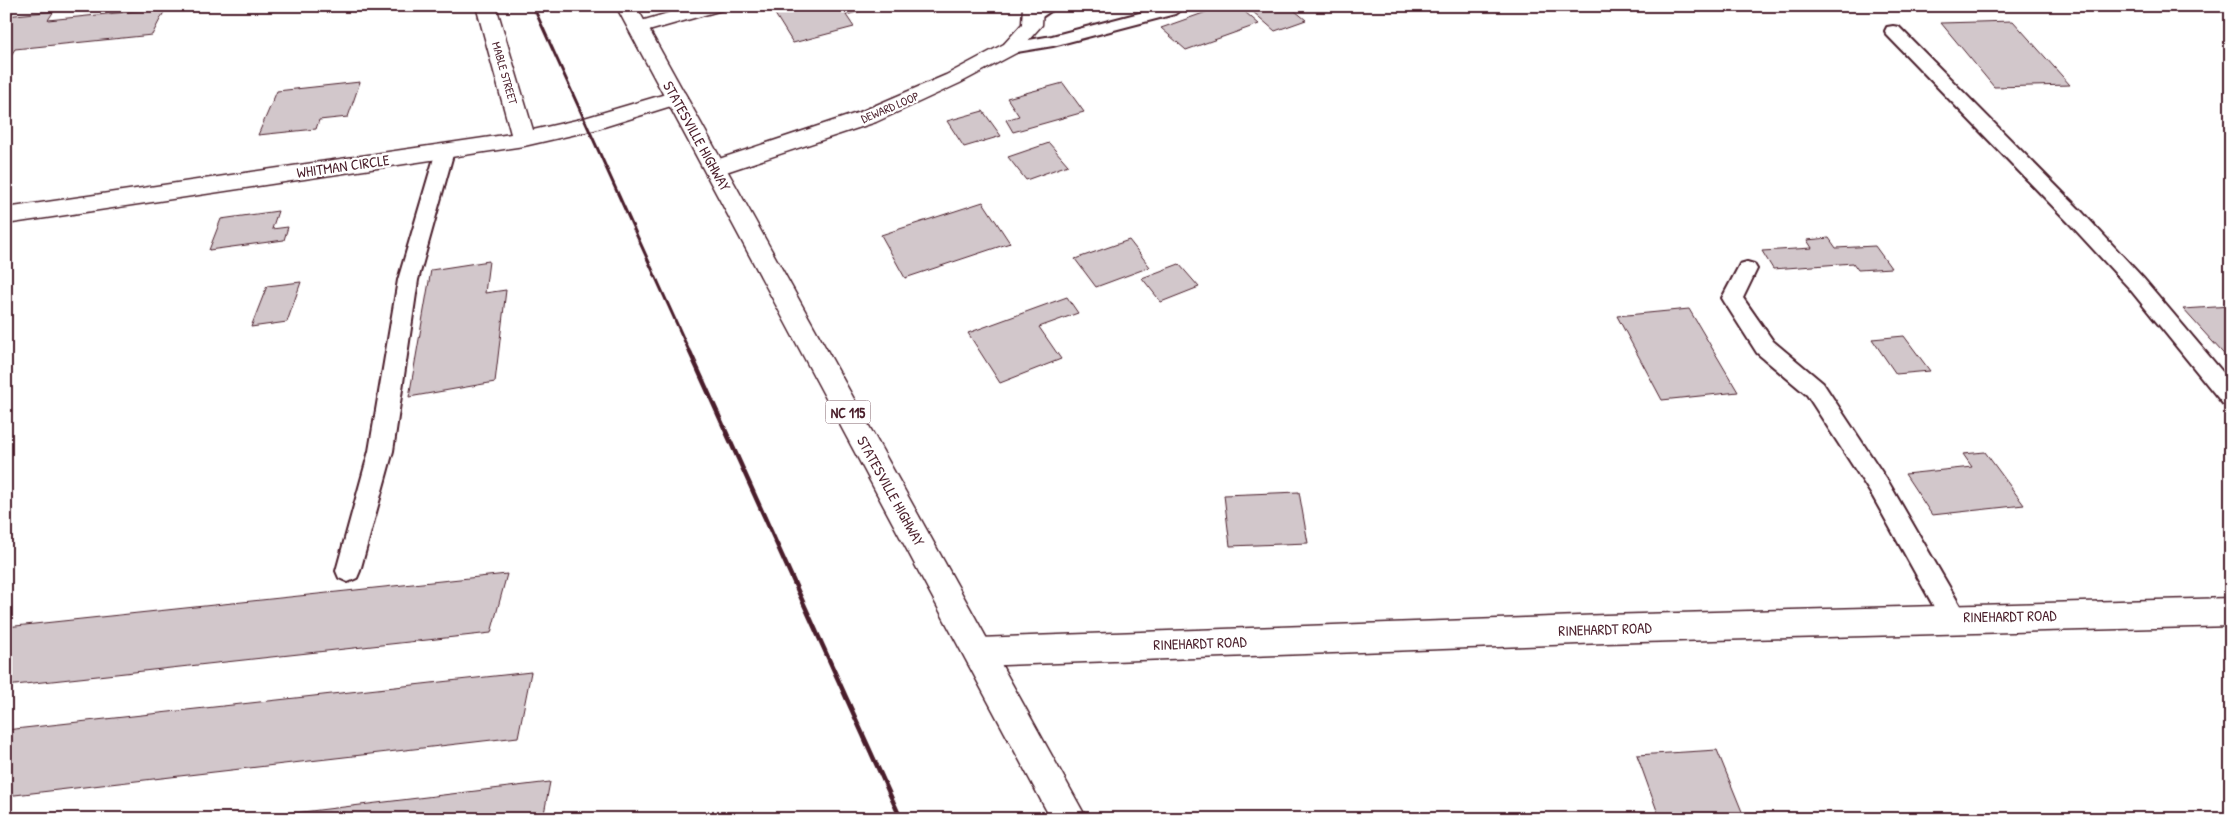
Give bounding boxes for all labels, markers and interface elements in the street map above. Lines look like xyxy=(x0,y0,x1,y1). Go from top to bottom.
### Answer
street label: MABLE STREET xyxy=(488,40,522,107)
street label: STATESVILLE HIGHWAY xyxy=(658,77,736,195)
street label: DEWARD LOOP xyxy=(858,87,922,127)
street label: WHITMAN CIRCLE xyxy=(295,149,391,183)
road number: NC 115 xyxy=(826,401,870,424)
street label: STATESVILLE HIGHWAY xyxy=(852,432,930,550)
street label: RINEHARDT ROAD xyxy=(1963,605,2058,627)
street label: RINEHARDT ROAD xyxy=(1558,617,1653,641)
street label: RINEHARDT ROAD xyxy=(1153,631,1248,655)

